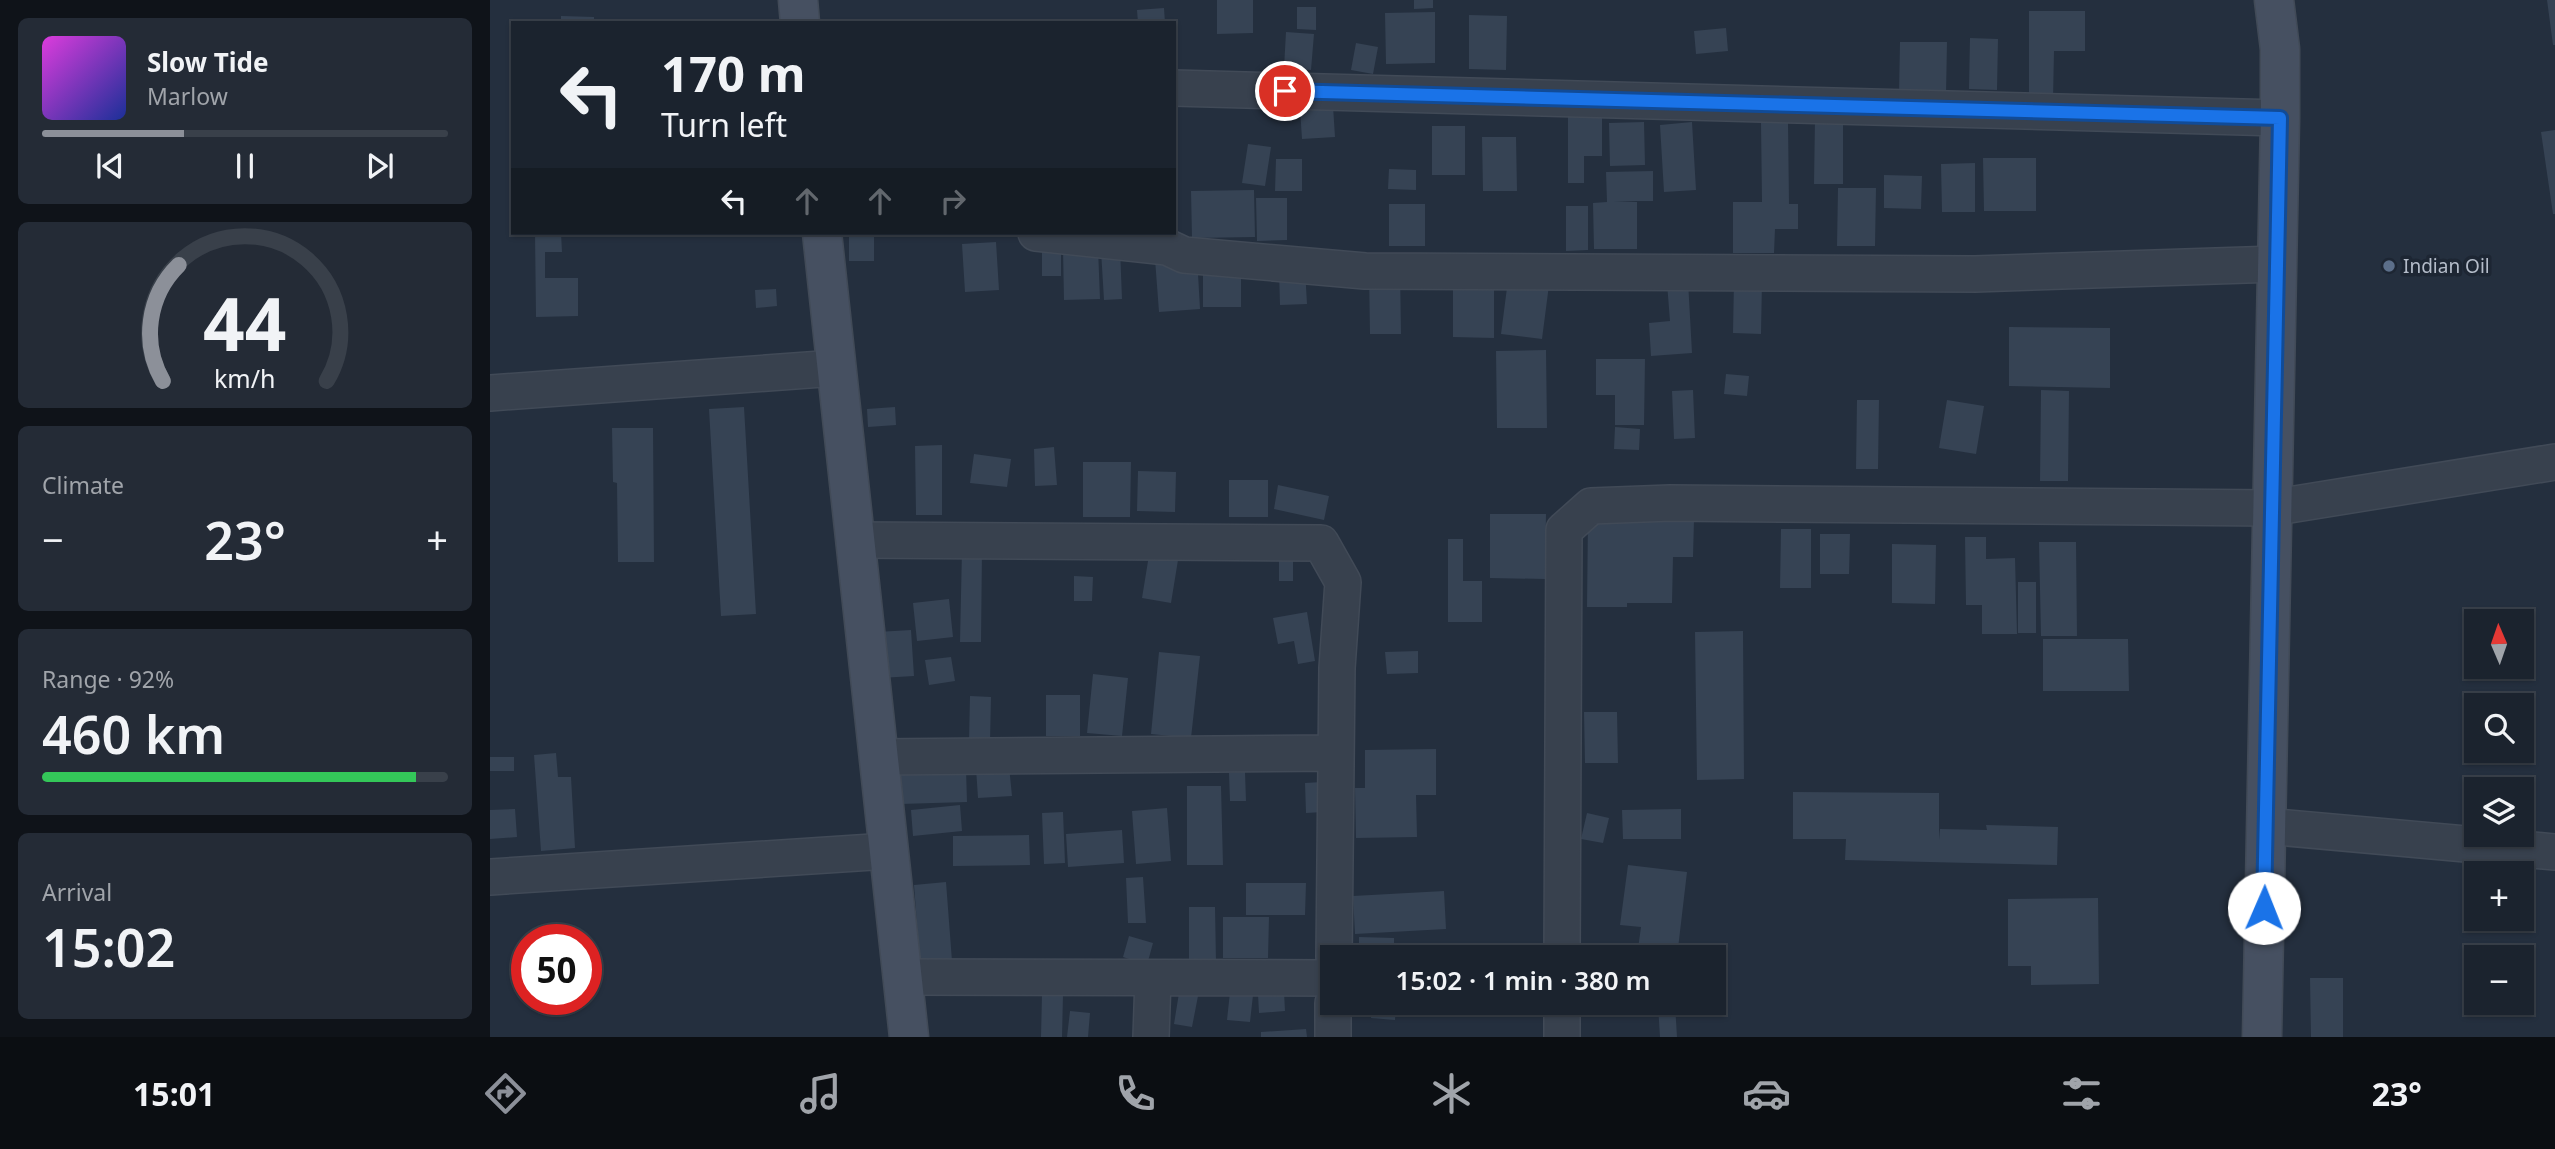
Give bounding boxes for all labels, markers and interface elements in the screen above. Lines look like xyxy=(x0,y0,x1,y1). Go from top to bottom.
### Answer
text: 170 m xyxy=(661,40,806,106)
text: Slow Tide xyxy=(147,44,269,80)
icon: left xyxy=(546,49,637,140)
pin xyxy=(1255,61,1315,121)
icon: arrive xyxy=(1266,72,1304,110)
text: Marlow xyxy=(147,80,228,112)
text: Turn left xyxy=(661,103,787,146)
icon: previous xyxy=(91,147,129,185)
icon: pause xyxy=(226,147,264,185)
icon: next xyxy=(361,147,399,185)
icon: left xyxy=(715,182,753,220)
icon: ahead xyxy=(788,182,826,220)
icon: ahead xyxy=(861,182,899,220)
icon: right xyxy=(934,182,972,220)
place label: Indian Oil xyxy=(2403,253,2490,279)
marker: Indian Oil xyxy=(2381,258,2397,274)
text: 44 xyxy=(203,273,287,372)
text: km/h xyxy=(214,360,276,394)
text: Climate xyxy=(42,469,124,501)
text: 23° xyxy=(204,504,286,575)
text: − xyxy=(42,513,64,565)
text: + xyxy=(426,513,448,565)
north arrow xyxy=(2464,609,2534,679)
map controls xyxy=(2464,609,2534,1015)
text: Range · 92% xyxy=(42,663,174,695)
button: search xyxy=(2464,693,2534,763)
text: 460 km xyxy=(42,698,225,769)
button: layers xyxy=(2464,777,2534,847)
button: + xyxy=(2464,861,2534,931)
position arrow xyxy=(2227,871,2301,945)
text: Arrival xyxy=(42,876,112,908)
text: 15:02 xyxy=(42,911,175,982)
speed limit sign: 50 xyxy=(511,924,602,1015)
button: − xyxy=(2464,945,2534,1015)
text: 15:02 · 1 min · 380 m xyxy=(1396,962,1650,998)
icon: directions xyxy=(481,1069,530,1118)
icon: music xyxy=(796,1069,845,1118)
icon: phone xyxy=(1111,1069,1160,1118)
icon: climate xyxy=(1427,1069,1476,1118)
icon: car xyxy=(1742,1069,1791,1118)
icon: filters xyxy=(2057,1069,2106,1118)
text: 15:01 xyxy=(133,1072,215,1115)
text: 23° xyxy=(2372,1072,2422,1115)

